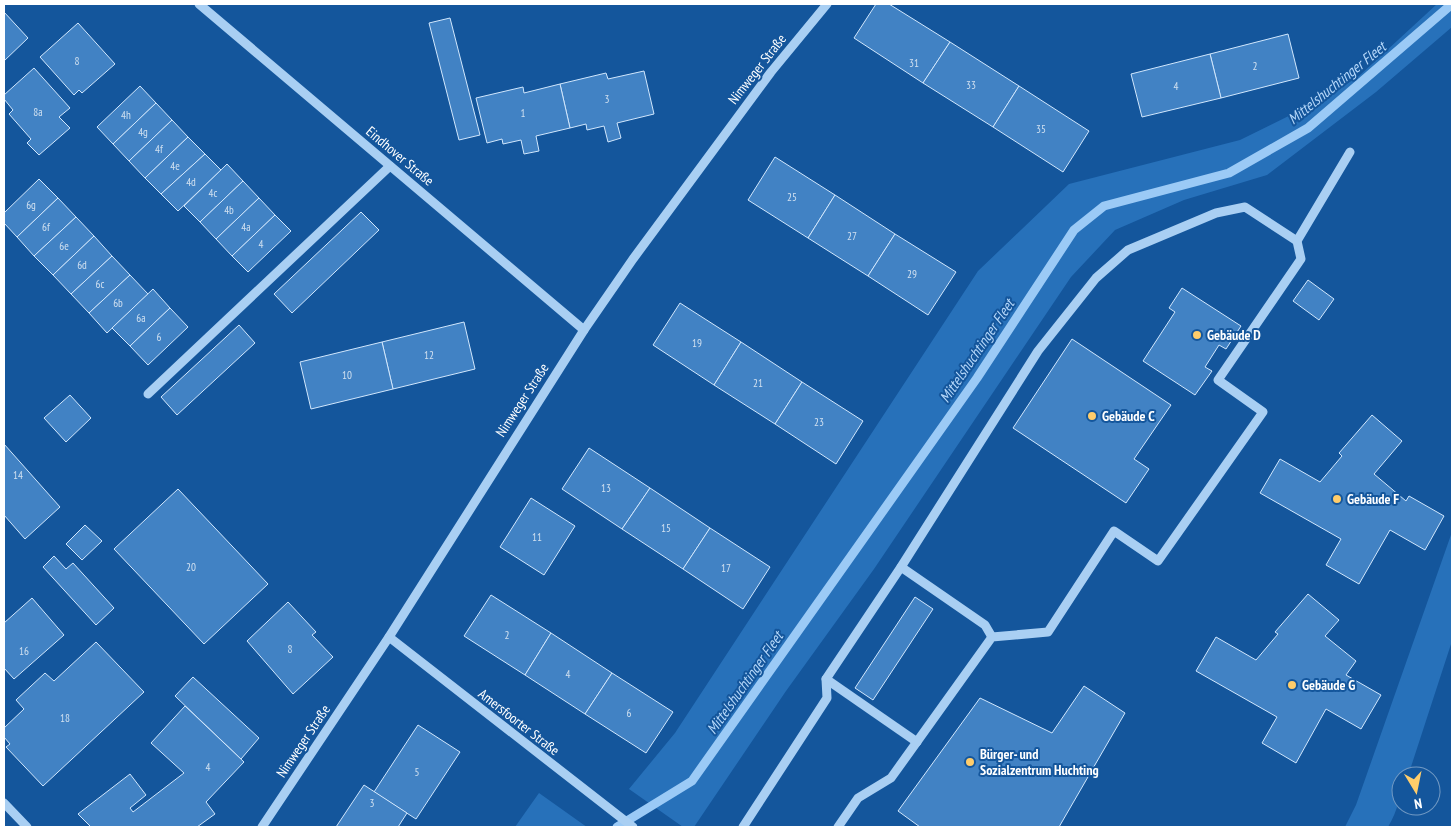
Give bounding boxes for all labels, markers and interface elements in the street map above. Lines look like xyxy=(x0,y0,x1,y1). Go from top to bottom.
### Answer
street label: Nimweger Straße xyxy=(724,30,790,108)
water label: Mittelshuchtinger Fleet xyxy=(1284,36,1391,128)
house number: 8 xyxy=(75,54,80,68)
house number: 31 xyxy=(909,56,919,70)
house number: 2 xyxy=(1253,59,1258,73)
house number: 33 xyxy=(966,78,976,92)
house number: 4 xyxy=(1174,79,1179,93)
house number: 3 xyxy=(605,92,610,106)
house number: 8a xyxy=(33,105,43,119)
house number: 1 xyxy=(521,106,526,120)
house number: 4h xyxy=(121,108,131,122)
street label: Eindhover Straße xyxy=(362,122,438,190)
house number: 35 xyxy=(1036,122,1046,136)
house number: 4g xyxy=(138,125,148,139)
house number: 4f xyxy=(155,142,164,156)
house number: 4e xyxy=(170,159,180,173)
house number: 4d xyxy=(186,175,196,189)
house number: 4c xyxy=(209,186,218,200)
house number: 25 xyxy=(787,190,797,204)
house number: 6g xyxy=(26,198,36,212)
house number: 4b xyxy=(224,203,234,217)
house number: 6f xyxy=(42,220,51,234)
house number: 4a xyxy=(241,220,251,234)
house number: 27 xyxy=(847,229,857,243)
house number: 4 xyxy=(259,237,264,251)
house number: 6e xyxy=(59,239,69,253)
house number: 6d xyxy=(77,258,87,272)
house number: 29 xyxy=(907,267,917,281)
house number: 6c xyxy=(96,277,105,291)
water label: Mittelshuchtinger Fleet xyxy=(935,294,1019,406)
house number: 6b xyxy=(113,296,123,310)
house number: 6a xyxy=(136,311,146,325)
place label: Gebäude D xyxy=(1207,326,1261,344)
marker: Gebäude D xyxy=(1191,329,1203,341)
house number: 6 xyxy=(157,330,162,344)
house number: 19 xyxy=(692,336,702,350)
house number: 12 xyxy=(424,348,434,362)
street label: Nimweger Straße xyxy=(492,360,553,440)
house number: 10 xyxy=(342,368,352,382)
house number: 21 xyxy=(753,376,763,390)
place label: Gebäude C xyxy=(1102,407,1155,425)
marker: Gebäude C xyxy=(1086,410,1098,422)
house number: 23 xyxy=(814,415,824,429)
house number: 14 xyxy=(13,468,23,482)
house number: 13 xyxy=(601,481,611,495)
place label: Gebäude F xyxy=(1347,490,1399,508)
marker: Gebäude F xyxy=(1331,493,1343,505)
house number: 15 xyxy=(661,521,671,535)
house number: 11 xyxy=(532,530,542,544)
house number: 20 xyxy=(186,560,196,574)
house number: 17 xyxy=(721,561,731,575)
water label: Mittelshuchtinger Fleet xyxy=(702,626,788,738)
house number: 2 xyxy=(505,628,510,642)
house number: 8 xyxy=(288,642,293,656)
house number: 16 xyxy=(19,644,29,658)
house number: 4 xyxy=(566,667,571,681)
place label: Gebäude G xyxy=(1302,676,1355,694)
marker: Gebäude G xyxy=(1286,679,1298,691)
street label: Amersfoorter Straße xyxy=(475,685,563,759)
street label: Nimweger Straße xyxy=(272,701,334,781)
house number: 6 xyxy=(627,706,632,720)
house number: 18 xyxy=(60,711,70,725)
place label: Bürger- und Sozialzentrum Huchting xyxy=(980,745,1099,779)
marker: Bürger- und Sozialzentrum Huchting xyxy=(964,756,976,768)
house number: 4 xyxy=(206,760,211,774)
house number: 5 xyxy=(415,765,420,779)
north arrow xyxy=(1391,766,1441,816)
text: N xyxy=(1413,794,1424,813)
house number: 3 xyxy=(370,796,375,810)

